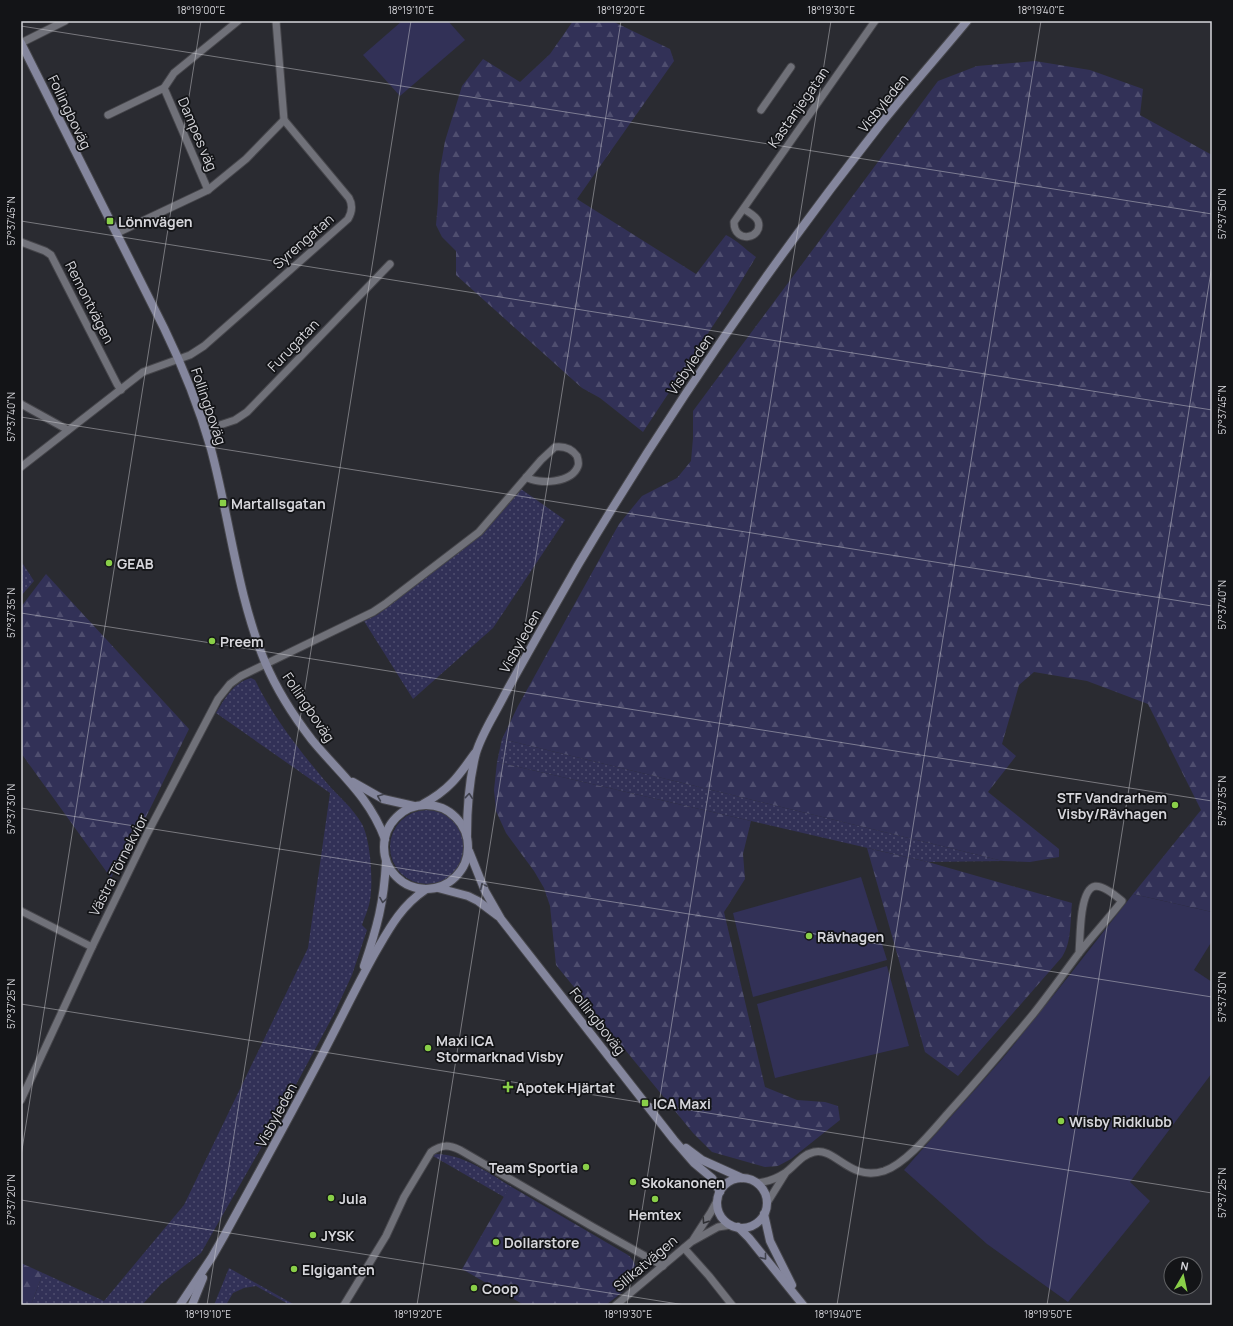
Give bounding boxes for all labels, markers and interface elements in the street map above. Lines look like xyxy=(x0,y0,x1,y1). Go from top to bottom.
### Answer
text: 18°19'00"E xyxy=(177,3,225,17)
text: 18°19'10"E xyxy=(388,3,434,17)
text: 18°19'20"E xyxy=(597,3,645,17)
text: 18°19'30"E xyxy=(807,3,855,17)
text: 18°19'40"E xyxy=(1018,3,1065,17)
street label: Kastanjegatan xyxy=(763,63,833,151)
street label: Visbyleden xyxy=(854,70,912,136)
street label: Follingboväg xyxy=(44,72,96,152)
street label: Dampes väg xyxy=(174,94,222,174)
text: 57°37'50"N xyxy=(1215,189,1229,239)
text: 57°37'45"N xyxy=(4,196,18,246)
street label: Syrengatan xyxy=(269,209,337,273)
place label: Lönnvägen xyxy=(118,212,193,231)
marker: Lönnvägen xyxy=(105,216,115,226)
street label: Remontvägen xyxy=(61,258,119,346)
street label: Furugatan xyxy=(263,314,323,376)
street label: Visbyleden xyxy=(663,330,717,398)
street label: Follingboväg xyxy=(187,365,231,447)
text: 57°37'45"N xyxy=(1215,385,1229,435)
text: 57°37'40"N xyxy=(4,392,18,442)
place label: Martallsgatan xyxy=(231,494,326,513)
marker: Martallsgatan xyxy=(218,498,228,508)
place label: GEAB xyxy=(117,554,154,573)
marker: GEAB xyxy=(104,558,114,568)
text: 57°37'40"N xyxy=(1215,580,1229,630)
text: 57°37'35"N xyxy=(4,588,18,638)
street label: Visbyleden xyxy=(495,606,545,676)
place label: Preem xyxy=(220,632,264,651)
marker: Preem xyxy=(207,636,217,646)
street label: Follingboväg xyxy=(279,668,339,746)
text: 57°37'35"N xyxy=(1215,776,1229,826)
text: 57°37'30"N xyxy=(4,784,18,834)
place label: STF Vandrarhem Visby/Rävhagen xyxy=(1057,788,1167,823)
one-way arrow xyxy=(464,793,473,799)
one-way arrow xyxy=(376,794,384,802)
marker: STF Vandrarhem Visby/Rävhagen xyxy=(1170,800,1180,810)
street label: Västra Törnekvior xyxy=(84,811,152,919)
one-way arrow xyxy=(480,883,488,890)
one-way arrow xyxy=(379,897,388,903)
place label: Rävhagen xyxy=(817,927,884,946)
marker: Rävhagen xyxy=(804,931,814,941)
text: 57°37'30"N xyxy=(1215,972,1229,1022)
text: 57°37'25"N xyxy=(4,979,18,1029)
street label: Follingboväg xyxy=(566,983,630,1059)
place label: Maxi ICA Stormarknad Visby xyxy=(436,1031,563,1066)
marker: Maxi ICA Stormarknad Visby xyxy=(423,1043,433,1053)
place label: Apotek Hjärtat xyxy=(516,1078,615,1097)
street label: Visbyleden xyxy=(251,1080,301,1150)
marker: Apotek Hjärtat xyxy=(503,1082,513,1092)
place label: ICA Maxi xyxy=(653,1094,711,1113)
marker: ICA Maxi xyxy=(640,1098,650,1108)
place label: Wisby Ridklubb xyxy=(1069,1112,1172,1131)
marker: Wisby Ridklubb xyxy=(1056,1116,1066,1126)
place label: Team Sportia xyxy=(489,1158,578,1177)
marker: Team Sportia xyxy=(581,1162,591,1172)
text: 57°37'25"N xyxy=(1215,1168,1229,1218)
place label: Skokanonen xyxy=(641,1173,725,1192)
text: 57°37'20"N xyxy=(4,1175,18,1225)
marker: Skokanonen xyxy=(628,1177,638,1187)
place label: Jula xyxy=(339,1189,367,1208)
marker: Jula xyxy=(326,1193,336,1203)
marker: Hemtex xyxy=(650,1194,660,1204)
place label: Hemtex xyxy=(629,1205,681,1224)
one-way arrow xyxy=(702,1217,710,1224)
place label: JYSK xyxy=(321,1226,355,1245)
marker: JYSK xyxy=(308,1230,318,1240)
street label: Silikatvägen xyxy=(609,1231,681,1295)
place label: Dollarstore xyxy=(504,1233,579,1252)
marker: Dollarstore xyxy=(491,1237,501,1247)
one-way arrow xyxy=(759,1252,766,1259)
north arrow xyxy=(1163,1256,1203,1296)
text: N xyxy=(1180,1258,1190,1274)
place label: Elgiganten xyxy=(302,1260,375,1279)
marker: Elgiganten xyxy=(289,1264,299,1274)
place label: Coop xyxy=(482,1279,519,1298)
marker: Coop xyxy=(469,1283,479,1293)
text: 18°19'10"E xyxy=(185,1307,231,1321)
text: 18°19'20"E xyxy=(394,1307,442,1321)
text: 18°19'30"E xyxy=(604,1307,652,1321)
text: 18°19'40"E xyxy=(815,1307,862,1321)
text: 18°19'50"E xyxy=(1024,1307,1072,1321)

